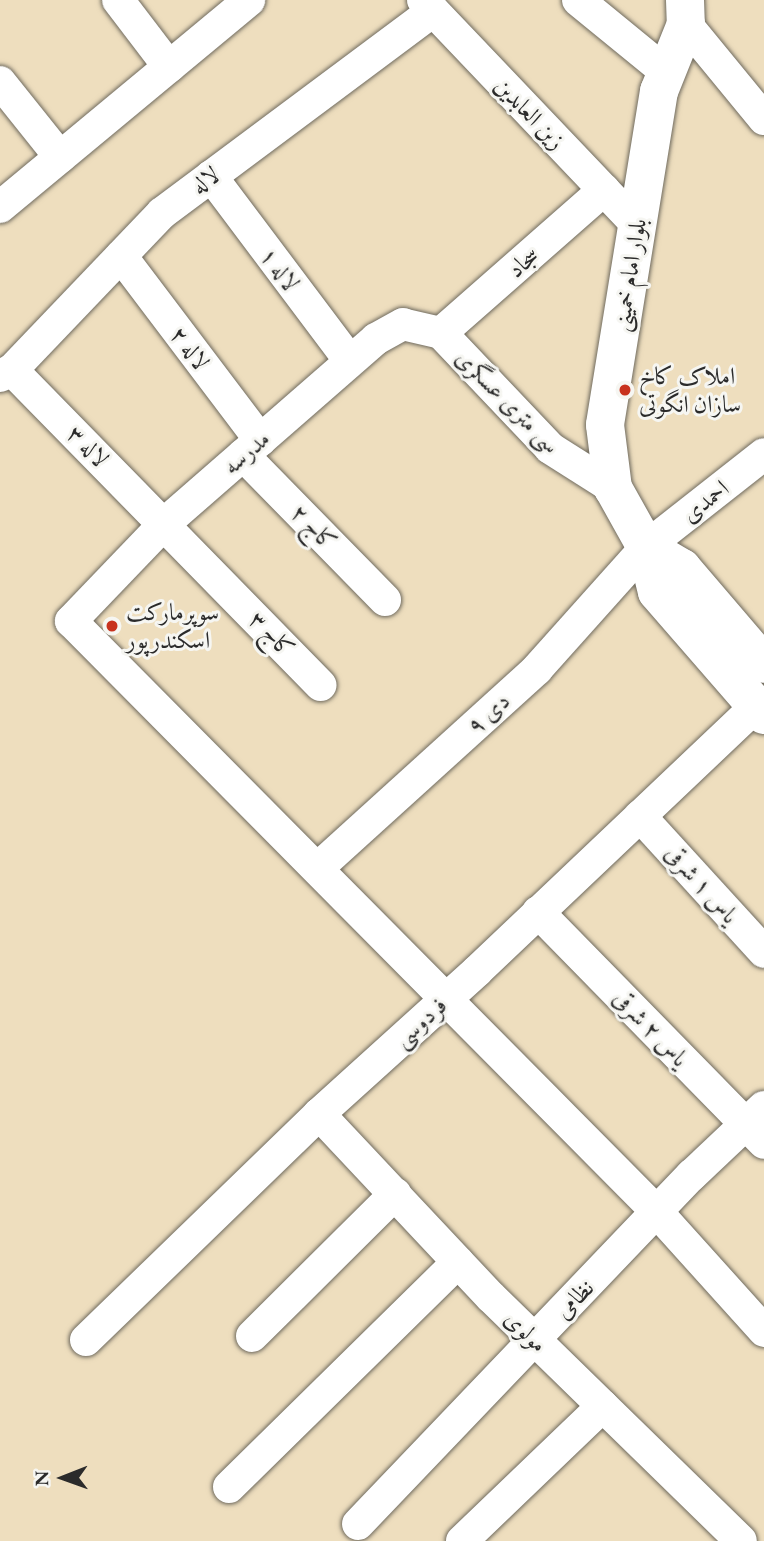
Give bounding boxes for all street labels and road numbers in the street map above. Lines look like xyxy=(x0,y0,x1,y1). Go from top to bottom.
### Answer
street label: زین العابدین xyxy=(489,71,571,155)
street label: لاله xyxy=(185,160,225,200)
street label: بلوار امام خمینی xyxy=(606,216,652,334)
street label: سجاد xyxy=(501,240,545,284)
street label: لاله ۱ xyxy=(254,241,306,297)
street label: لاله ۲ xyxy=(164,320,216,376)
street label: سی متری عسگری xyxy=(450,343,566,459)
street label: لاله ۳ xyxy=(61,419,115,473)
street label: مدرسه xyxy=(217,424,275,480)
street label: احمدی xyxy=(676,474,734,528)
street label: کاج ۲ xyxy=(285,498,343,556)
street label: کاج ۳ xyxy=(243,605,301,663)
street label: ۹ دی xyxy=(461,686,515,740)
street label: یاس ۱ شرقی xyxy=(659,839,745,929)
street label: یاس ۲ شرقی xyxy=(607,983,695,1073)
street label: فردوسی xyxy=(388,991,452,1053)
street label: نظامی xyxy=(548,1273,600,1325)
street label: مولوی xyxy=(499,1304,553,1358)

